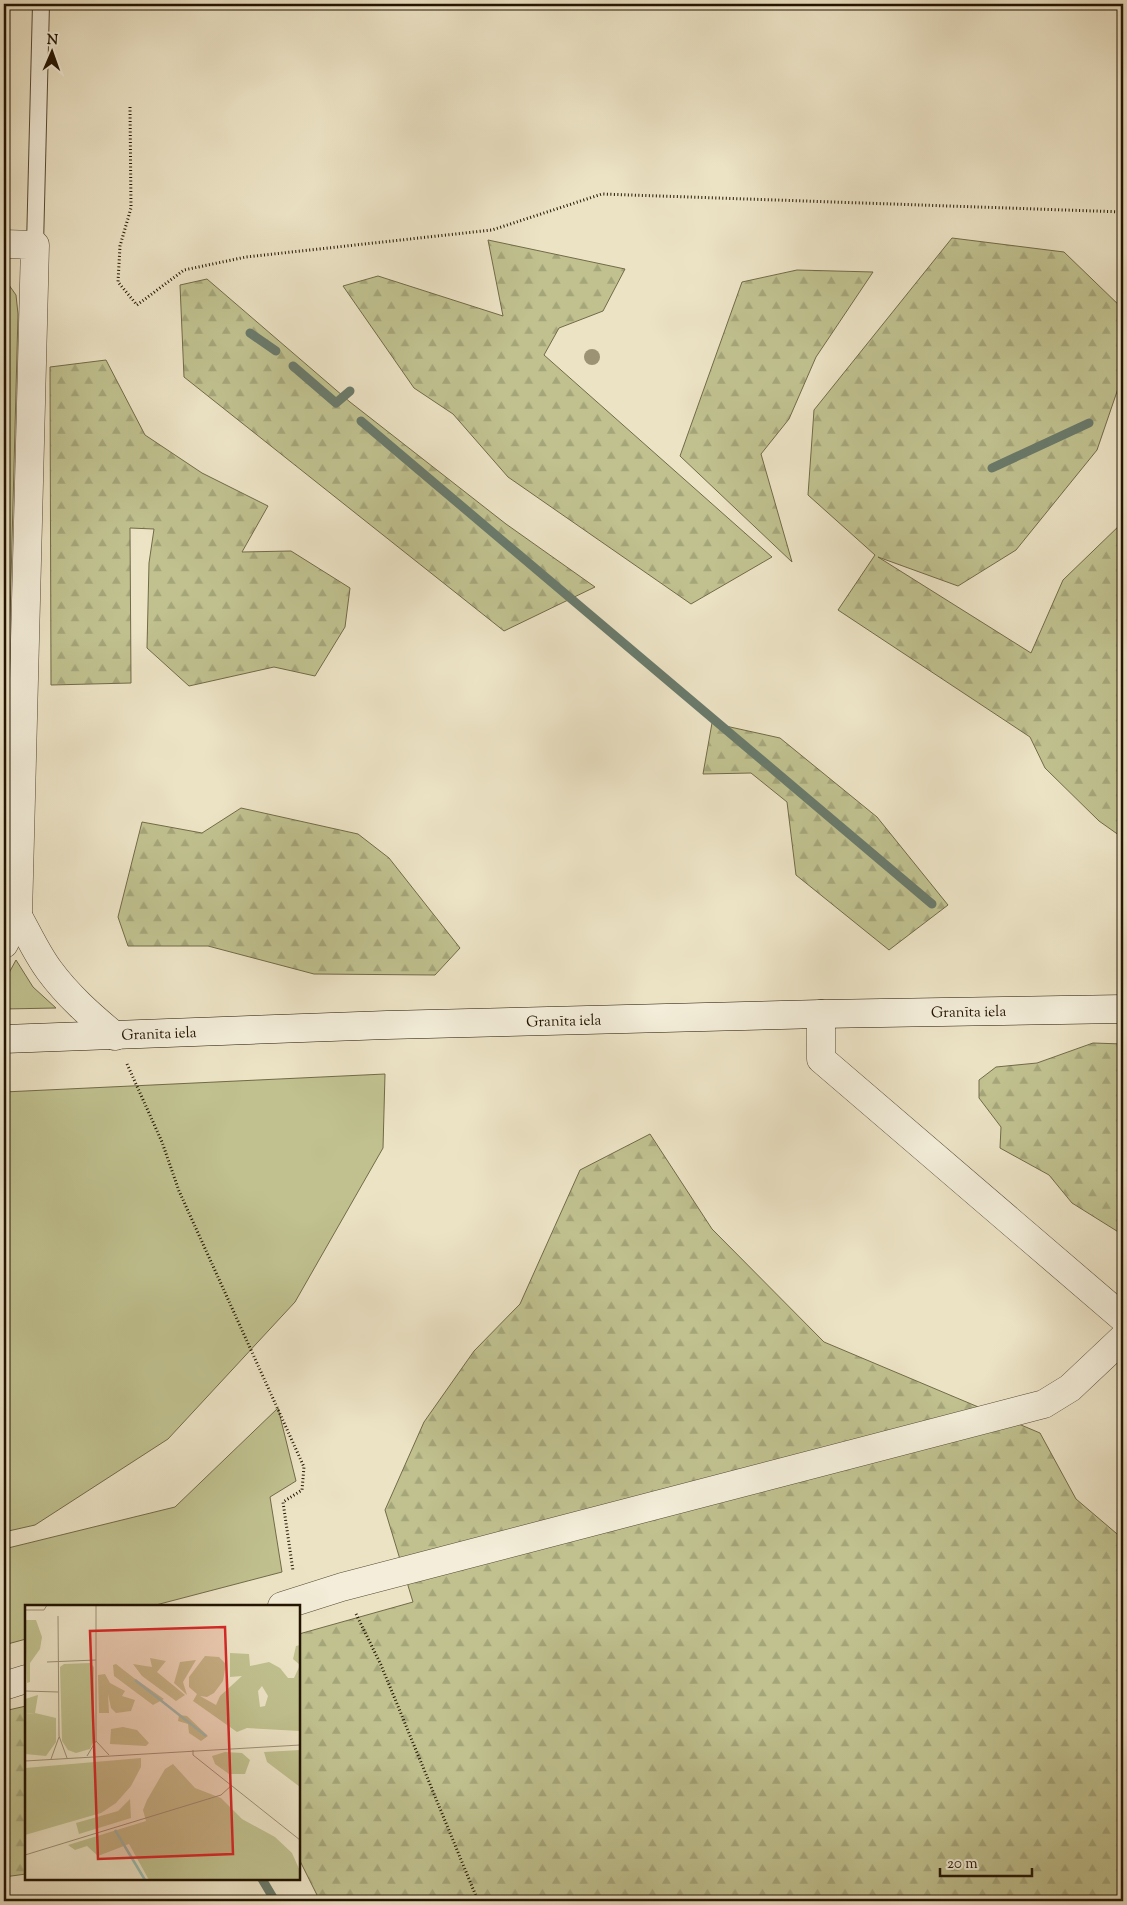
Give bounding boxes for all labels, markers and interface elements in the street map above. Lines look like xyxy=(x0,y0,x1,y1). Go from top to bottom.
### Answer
north arrow xyxy=(28,28,78,78)
text: N xyxy=(46,31,58,51)
street label: Granīta iela xyxy=(931,1002,1007,1024)
street label: Granīta iela xyxy=(526,1011,602,1033)
street label: Granīta iela xyxy=(121,1023,197,1047)
inset map xyxy=(25,1605,300,1880)
scale bar xyxy=(940,1845,1032,1877)
text: 20 m xyxy=(947,1854,978,1875)

